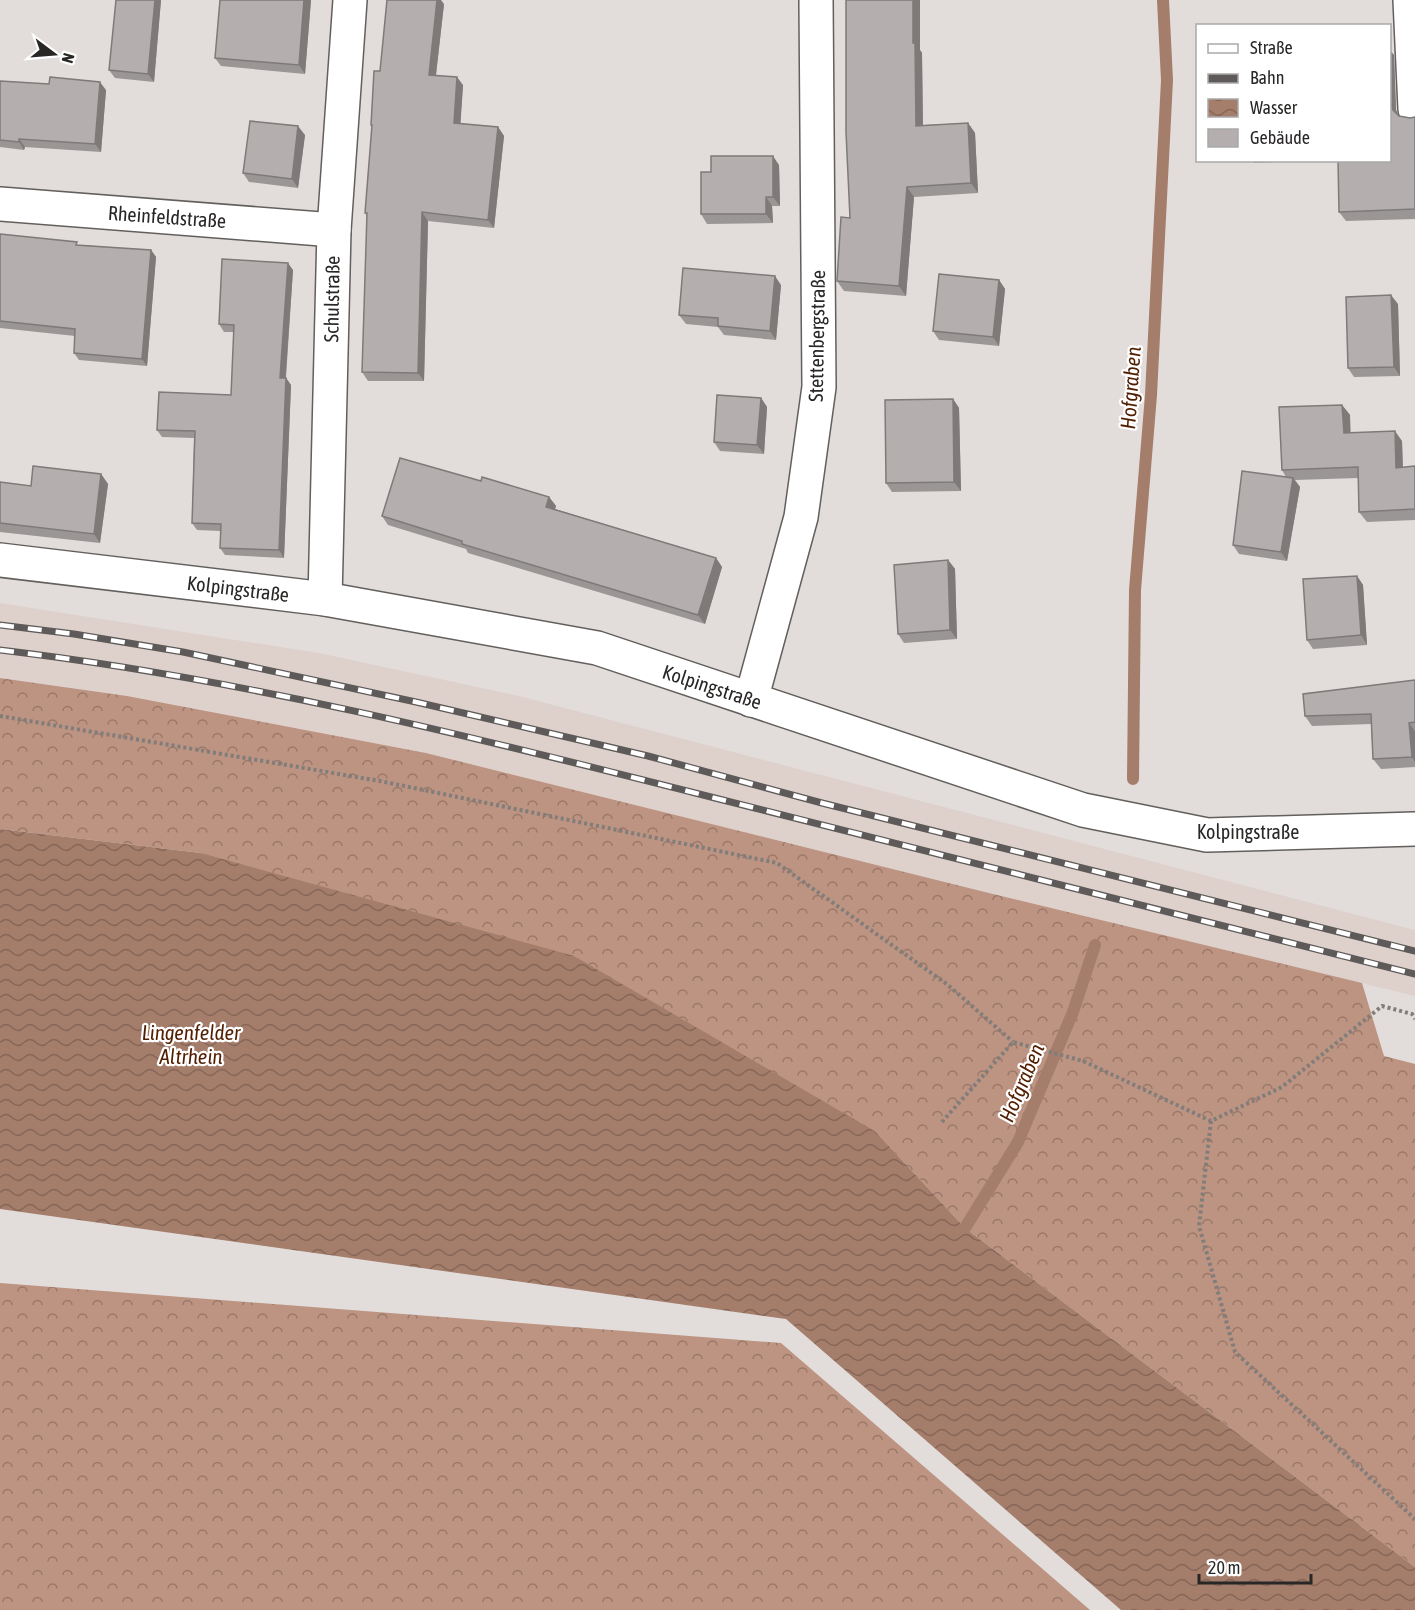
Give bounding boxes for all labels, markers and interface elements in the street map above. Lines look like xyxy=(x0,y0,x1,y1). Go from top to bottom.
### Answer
north arrow xyxy=(24,24,84,84)
legend xyxy=(1196,24,1391,162)
text: Straße xyxy=(1250,37,1293,58)
text: N xyxy=(58,51,78,65)
text: Bahn xyxy=(1250,67,1284,88)
text: Wasser xyxy=(1250,97,1298,118)
text: Gebäude xyxy=(1250,127,1310,148)
street label: Rheinfeldstraße xyxy=(107,201,227,232)
street label: Schulstraße xyxy=(319,256,344,342)
street label: Stettenbergstraße xyxy=(804,270,829,402)
water label: Hofgraben xyxy=(1115,346,1145,430)
street label: Kolpingstraße xyxy=(186,571,290,606)
street label: Kolpingstraße xyxy=(660,660,764,713)
street label: Kolpingstraße xyxy=(1197,820,1299,843)
water label: Lingenfelder Altrhein xyxy=(142,1020,241,1068)
water label: Hofgraben xyxy=(994,1040,1048,1125)
scale bar xyxy=(1199,1547,1312,1585)
text: 20 m xyxy=(1208,1557,1240,1578)

